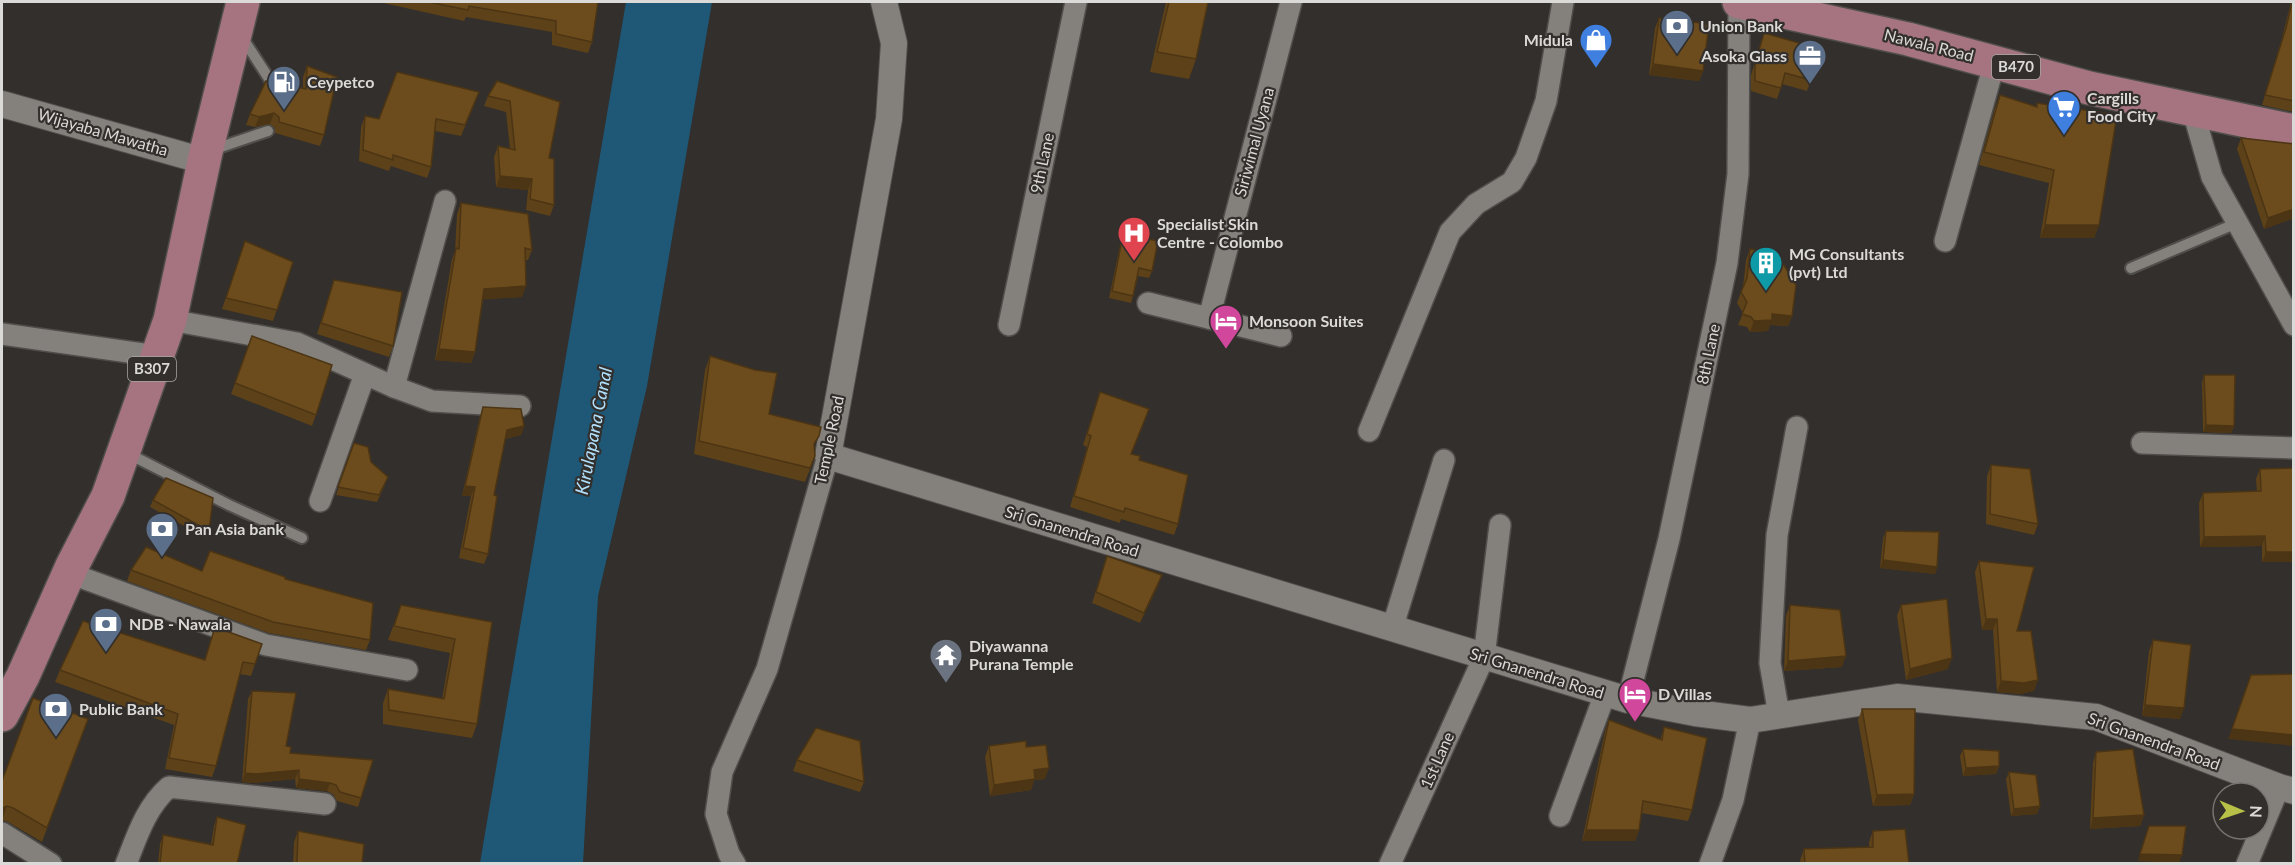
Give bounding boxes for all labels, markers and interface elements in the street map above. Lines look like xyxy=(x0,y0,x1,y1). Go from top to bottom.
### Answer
bank icon: Union Bank xyxy=(1659,8,1695,55)
place label: Union Bank xyxy=(1700,16,1783,35)
shop icon: Midula xyxy=(1578,22,1614,69)
street label: Nawala Road xyxy=(1882,24,1976,65)
place label: Midula xyxy=(1524,30,1573,49)
office icon: Asoka Glass xyxy=(1792,38,1828,85)
place label: Asoka Glass xyxy=(1700,46,1787,65)
road number: B470 xyxy=(1992,55,2040,79)
fuel station icon: Ceypetco xyxy=(266,64,302,111)
place label: Ceypetco xyxy=(307,72,374,91)
street label: Siriwimal Uyana xyxy=(1230,85,1277,198)
place label: Cargills Food City xyxy=(2087,88,2156,125)
supermarket icon: Cargills Food City xyxy=(2046,89,2082,136)
street label: Wijayaba Mawatha xyxy=(36,104,170,159)
street label: 9th Lane xyxy=(1026,131,1057,195)
place label: Specialist Skin Centre - Colombo xyxy=(1157,214,1283,251)
hospital icon: Specialist Skin Centre - Colombo xyxy=(1116,215,1152,262)
place label: MG Consultants (pvt) Ltd xyxy=(1789,244,1904,281)
building icon: MG Consultants (pvt) Ltd xyxy=(1748,245,1784,292)
hotel icon: Monsoon Suites xyxy=(1208,303,1244,350)
place label: Monsoon Suites xyxy=(1249,311,1364,330)
street label: 8th Lane xyxy=(1692,322,1723,386)
road number: B307 xyxy=(128,357,176,381)
water label: Kirulapana Canal xyxy=(570,365,616,496)
street label: Temple Road xyxy=(810,394,847,486)
street label: Sri Gnanendra Road xyxy=(1003,501,1141,560)
bank icon: Pan Asia bank xyxy=(144,511,180,558)
place label: Pan Asia bank xyxy=(185,519,285,538)
bank icon: NDB - Nawala xyxy=(88,606,124,653)
place label: NDB - Nawala xyxy=(129,614,231,633)
place label: Diyawanna Purana Temple xyxy=(969,636,1074,673)
temple icon: Diyawanna Purana Temple xyxy=(928,637,964,684)
street label: Sri Gnanendra Road xyxy=(1468,643,1606,702)
hotel icon: D Villas xyxy=(1617,676,1653,723)
place label: D Villas xyxy=(1658,684,1712,703)
bank icon: Public Bank xyxy=(38,691,74,738)
place label: Public Bank xyxy=(79,699,163,718)
street label: Sri Gnanendra Road xyxy=(2086,708,2223,773)
street label: 1st Lane xyxy=(1416,729,1457,791)
north arrow xyxy=(2211,781,2271,841)
text: N xyxy=(2247,805,2266,818)

